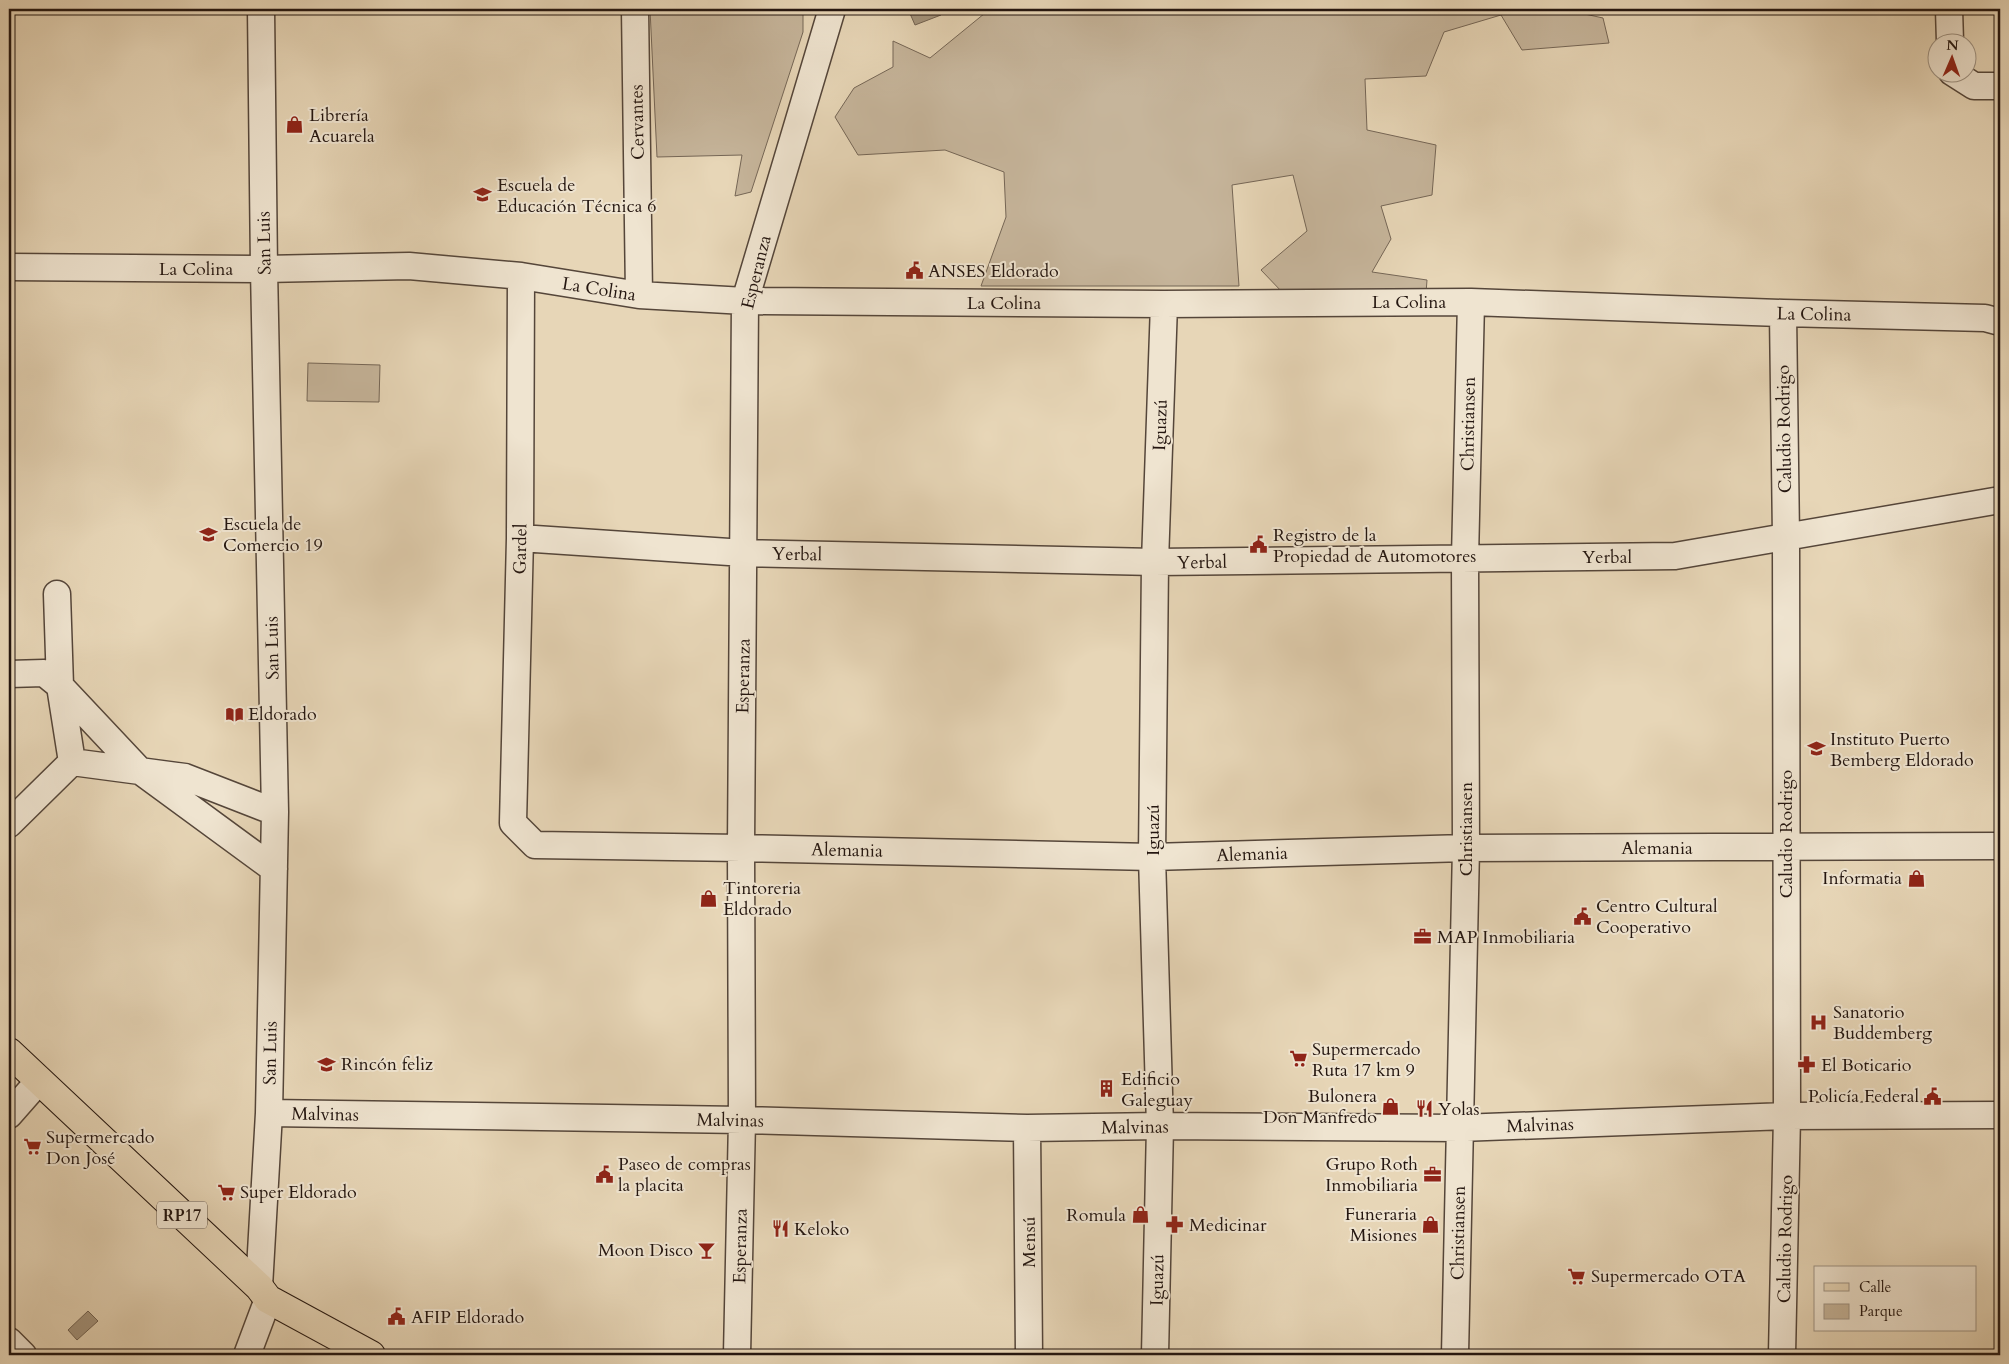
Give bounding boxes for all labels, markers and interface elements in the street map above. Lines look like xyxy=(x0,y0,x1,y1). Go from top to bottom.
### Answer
north arrow xyxy=(1926,32,1976,82)
text: N xyxy=(1946,36,1959,55)
street label: Cervantes xyxy=(624,84,651,160)
place label: Librería Acuarela xyxy=(309,103,375,149)
shop icon: Librería Acuarela xyxy=(285,115,305,135)
place label: Escuela de Educación Técnica 6 xyxy=(497,173,657,219)
school or university icon: Escuela de Educación Técnica 6 xyxy=(473,185,493,205)
street label: San Luis xyxy=(251,211,278,275)
street label: Esperanza xyxy=(735,232,778,312)
street label: La Colina xyxy=(159,257,234,282)
place label: ANSES Eldorado xyxy=(928,259,1059,284)
public building icon: ANSES Eldorado xyxy=(904,261,924,281)
street label: La Colina xyxy=(560,271,638,308)
street label: La Colina xyxy=(1372,290,1447,315)
street label: La Colina xyxy=(967,291,1042,316)
street label: La Colina xyxy=(1776,301,1852,328)
street label: Caludio Rodrigo xyxy=(1771,364,1798,493)
street label: Christiansen xyxy=(1455,376,1482,471)
street label: Iguazú xyxy=(1147,399,1174,451)
place label: Escuela de Comercio 19 xyxy=(223,512,323,558)
street label: Gardel xyxy=(508,523,533,575)
place label: Registro de la Propiedad de Automotores xyxy=(1273,523,1476,569)
school or university icon: Escuela de Comercio 19 xyxy=(199,524,219,544)
public building icon: Registro de la Propiedad de Automotores xyxy=(1249,535,1269,555)
street label: Yerbal xyxy=(772,542,823,567)
street label: Yerbal xyxy=(1582,545,1633,570)
street label: Yerbal xyxy=(1177,550,1228,575)
street label: San Luis xyxy=(259,616,286,680)
street label: Esperanza xyxy=(730,638,757,714)
place label: Eldorado xyxy=(248,702,317,727)
library icon: Eldorado xyxy=(224,704,244,724)
place label: Instituto Puerto Bemberg Eldorado xyxy=(1830,727,1974,773)
school or university icon: Instituto Puerto Bemberg Eldorado xyxy=(1806,739,1826,759)
street label: Caludio Rodrigo xyxy=(1774,770,1799,898)
street label: Christiansen xyxy=(1454,781,1479,876)
street label: Iguazú xyxy=(1141,804,1166,856)
street label: Alemania xyxy=(1621,836,1693,861)
street label: Alemania xyxy=(811,837,883,864)
street label: Alemania xyxy=(1216,841,1288,868)
place label: Informatia xyxy=(1822,866,1902,891)
shop icon: Informatia xyxy=(1906,868,1926,888)
place label: Tintoreria Eldorado xyxy=(723,876,801,922)
shop icon: Tintoreria Eldorado xyxy=(699,888,719,908)
place label: Centro Cultural Cooperativo xyxy=(1596,894,1718,940)
public building icon: Centro Cultural Cooperativo xyxy=(1572,906,1592,926)
place label: MAP Inmobiliaria xyxy=(1437,925,1575,950)
office icon: MAP Inmobiliaria xyxy=(1413,927,1433,947)
place label: Sanatorio Buddemberg xyxy=(1833,1000,1933,1046)
hospital icon: Sanatorio Buddemberg xyxy=(1809,1012,1829,1032)
street label: San Luis xyxy=(257,1021,284,1085)
place label: Supermercado Ruta 17 km 9 xyxy=(1312,1037,1421,1083)
supermarket icon: Supermercado Ruta 17 km 9 xyxy=(1288,1049,1308,1069)
place label: Rincón feliz xyxy=(341,1052,433,1077)
place label: El Boticario xyxy=(1821,1053,1912,1078)
school or university icon: Rincón feliz xyxy=(317,1054,337,1074)
pharmacy icon: El Boticario xyxy=(1797,1055,1817,1075)
place label: Edificio Galeguay xyxy=(1121,1067,1194,1113)
building icon: Edificio Galeguay xyxy=(1097,1079,1117,1099)
place label: Bulonera Don Manfredo xyxy=(1263,1084,1377,1130)
place label: Policía Federal xyxy=(1808,1084,1919,1109)
public building icon: Policía Federal xyxy=(1923,1086,1943,1106)
shop icon: Bulonera Don Manfredo xyxy=(1381,1096,1401,1116)
place label: Yolas xyxy=(1438,1097,1480,1122)
restaurant icon: Yolas xyxy=(1414,1099,1434,1119)
street label: Malvinas xyxy=(291,1101,359,1128)
street label: Malvinas xyxy=(696,1107,764,1134)
street label: Malvinas xyxy=(1506,1112,1574,1139)
street label: Malvinas xyxy=(1101,1114,1169,1141)
place label: Supermercado Don José xyxy=(46,1125,155,1171)
supermarket icon: Supermercado Don José xyxy=(22,1137,42,1157)
place label: Paseo de compras la placita xyxy=(618,1152,751,1198)
place label: Grupo Roth Inmobiliaria xyxy=(1325,1152,1418,1198)
public building icon: Paseo de compras la placita xyxy=(594,1164,614,1184)
office icon: Grupo Roth Inmobiliaria xyxy=(1422,1164,1442,1184)
street label: Caludio Rodrigo xyxy=(1772,1174,1799,1303)
place label: Super Eldorado xyxy=(240,1180,357,1205)
supermarket icon: Super Eldorado xyxy=(216,1182,236,1202)
street label: Christiansen xyxy=(1445,1185,1472,1280)
road number: RP17 xyxy=(157,1202,207,1228)
place label: Funeraria Misiones xyxy=(1345,1202,1417,1248)
place label: Romula xyxy=(1066,1203,1126,1228)
shop icon: Romula xyxy=(1130,1205,1150,1225)
street label: Esperanza xyxy=(727,1208,754,1284)
place label: Medicinar xyxy=(1189,1213,1267,1238)
shop icon: Funeraria Misiones xyxy=(1421,1214,1441,1234)
pharmacy icon: Medicinar xyxy=(1165,1215,1185,1235)
street label: Mensú xyxy=(1017,1216,1042,1268)
place label: Keloko xyxy=(794,1217,850,1242)
restaurant icon: Keloko xyxy=(770,1219,790,1239)
place label: Moon Disco xyxy=(598,1238,693,1263)
bar icon: Moon Disco xyxy=(697,1240,717,1260)
street label: Iguazú xyxy=(1145,1254,1170,1306)
place label: Supermercado OTA xyxy=(1591,1264,1746,1289)
supermarket icon: Supermercado OTA xyxy=(1567,1266,1587,1286)
legend xyxy=(1814,1266,1976,1332)
text: Calle xyxy=(1859,1277,1892,1297)
text: Parque xyxy=(1859,1301,1903,1321)
place label: AFIP Eldorado xyxy=(411,1305,525,1330)
public building icon: AFIP Eldorado xyxy=(387,1307,407,1327)

